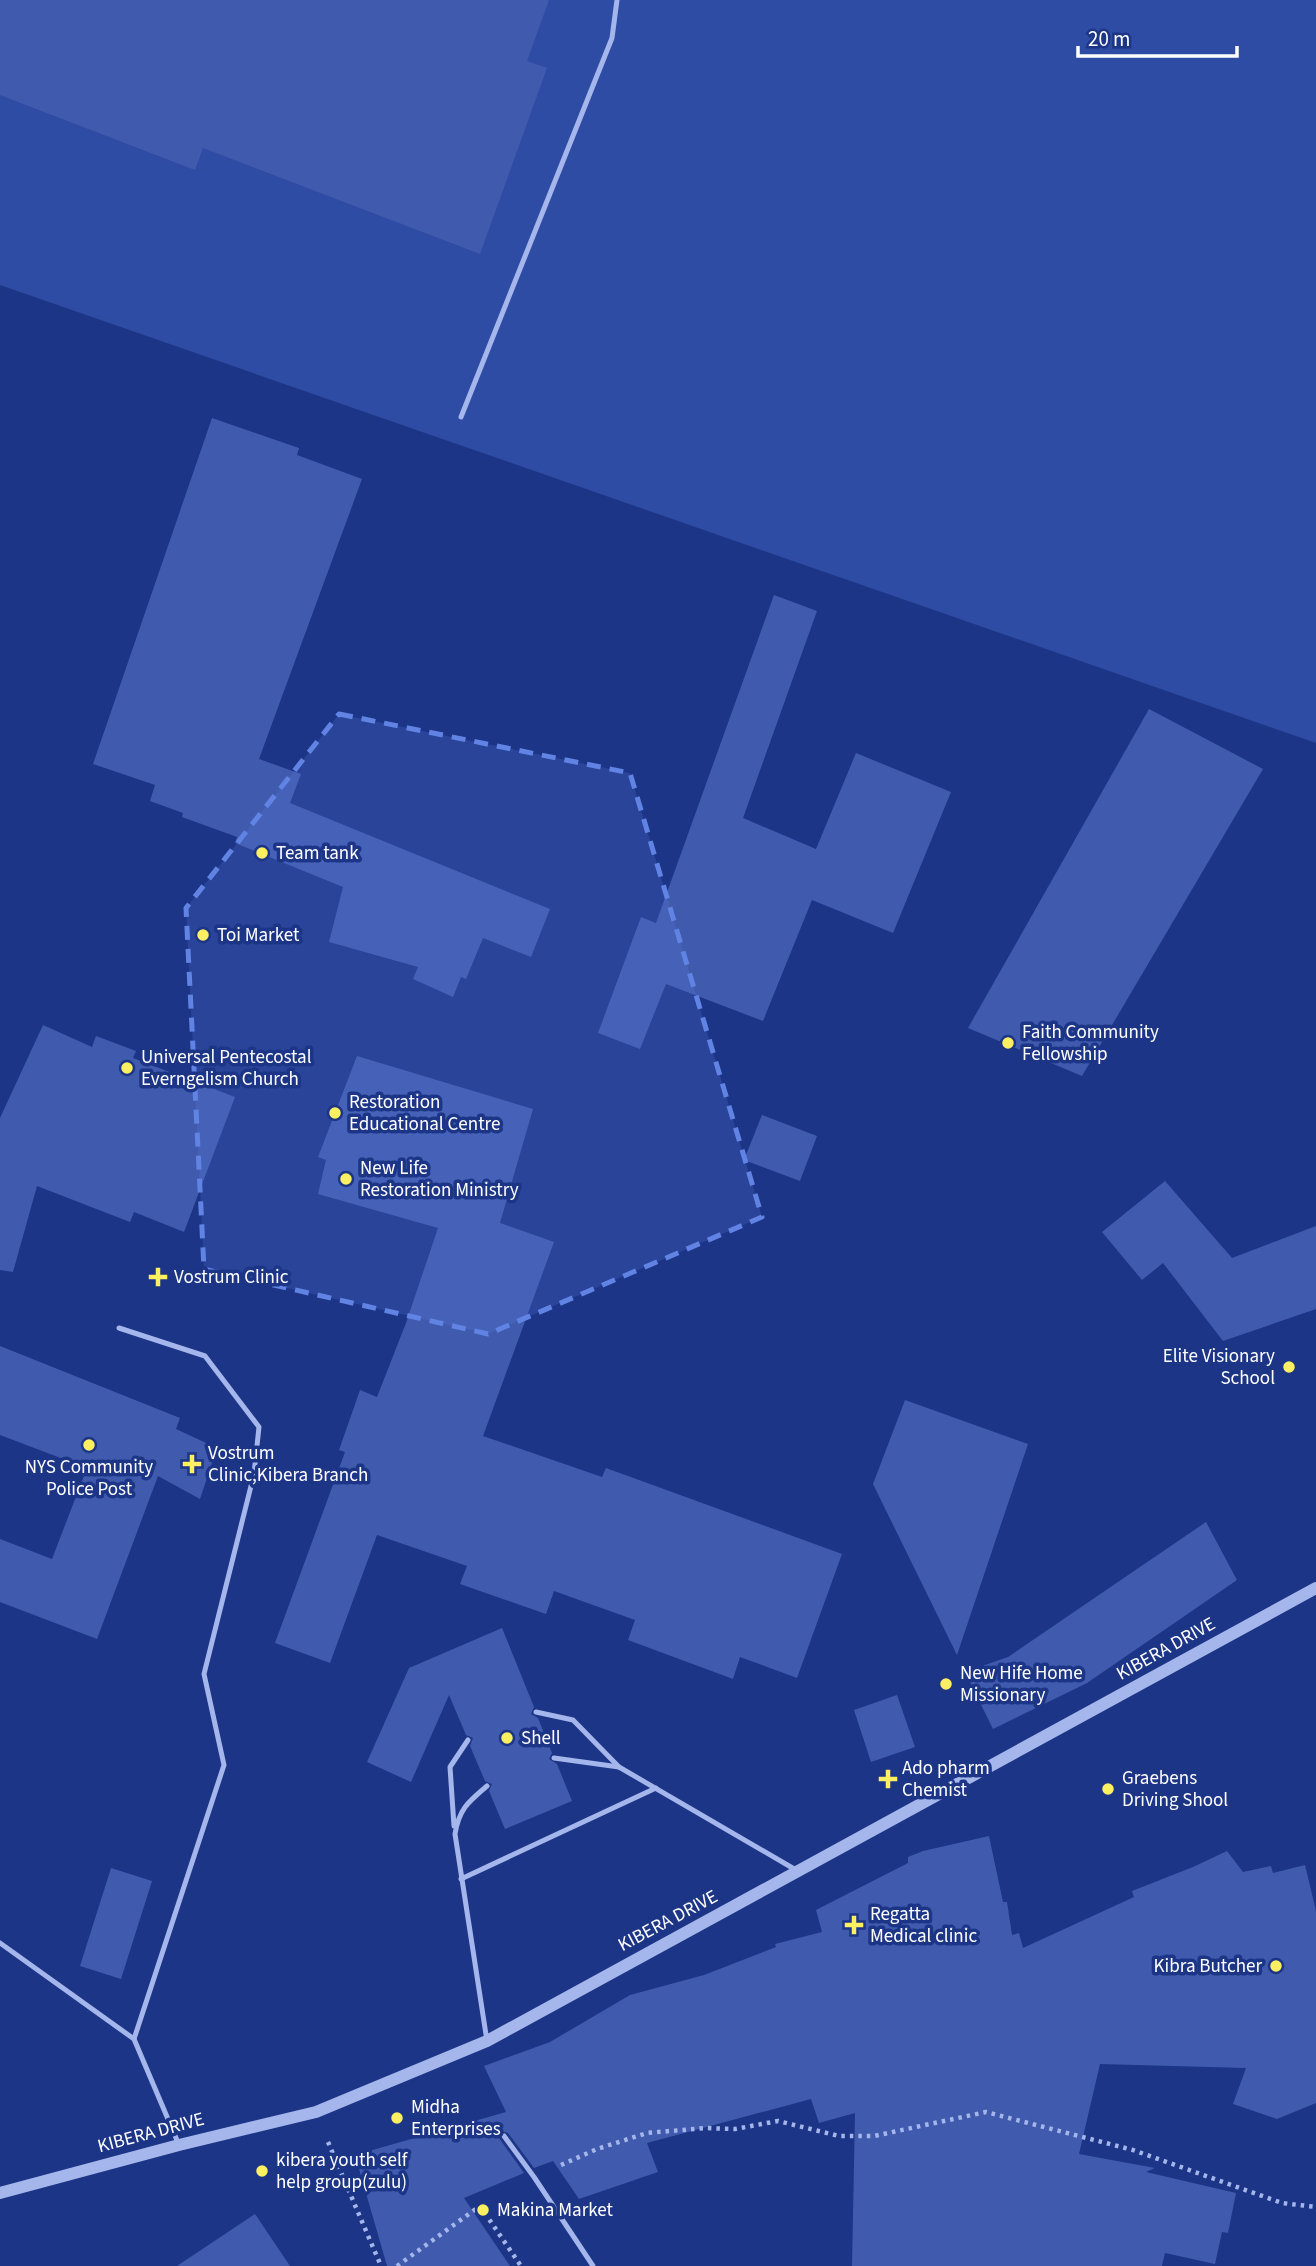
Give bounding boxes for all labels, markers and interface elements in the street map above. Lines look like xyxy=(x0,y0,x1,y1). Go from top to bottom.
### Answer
scale bar xyxy=(1078,14,1237,58)
text: 20 m xyxy=(1088,24,1130,54)
place label: Team tank xyxy=(276,840,359,867)
marker: Team tank xyxy=(254,845,270,861)
place label: Toi Market xyxy=(217,922,300,949)
marker: Toi Market xyxy=(195,927,211,943)
place label: Faith Community Fellowship xyxy=(1022,1019,1159,1068)
marker: Faith Community Fellowship xyxy=(1000,1035,1016,1051)
place label: Universal Pentecostal Everngelism Church xyxy=(141,1044,312,1093)
marker: Universal Pentecostal Everngelism Church xyxy=(119,1060,135,1076)
place label: Restoration Educational Centre xyxy=(349,1089,500,1138)
marker: Restoration Educational Centre xyxy=(327,1105,343,1121)
place label: New Life Restoration Ministry xyxy=(360,1155,519,1204)
marker: New Life Restoration Ministry xyxy=(338,1171,354,1187)
place label: Vostrum Clinic xyxy=(174,1264,289,1291)
marker: Vostrum Clinic xyxy=(148,1267,168,1287)
place label: Elite Visionary School xyxy=(1163,1343,1275,1392)
marker: Elite Visionary School xyxy=(1281,1359,1297,1375)
marker: NYS Community Police Post xyxy=(81,1437,97,1453)
place label: Vostrum Clinic,Kibera Branch xyxy=(208,1440,368,1489)
place label: NYS Community Police Post xyxy=(25,1454,153,1503)
marker: Vostrum Clinic,Kibera Branch xyxy=(182,1454,202,1474)
street label: KIBERA DRIVE xyxy=(1112,1611,1220,1687)
place label: New Hife Home Missionary xyxy=(960,1660,1083,1709)
marker: New Hife Home Missionary xyxy=(938,1676,954,1692)
place label: Shell xyxy=(521,1725,561,1752)
marker: Shell xyxy=(499,1730,515,1746)
place label: Ado pharm Chemist xyxy=(902,1755,990,1804)
place label: Graebens Driving Shool xyxy=(1122,1765,1228,1814)
marker: Ado pharm Chemist xyxy=(880,1771,896,1787)
marker: Graebens Driving Shool xyxy=(1100,1781,1116,1797)
street label: KIBERA DRIVE xyxy=(613,1883,723,1959)
place label: Regatta Medical clinic xyxy=(870,1901,977,1950)
marker: Regatta Medical clinic xyxy=(844,1915,864,1935)
place label: Kibra Butcher xyxy=(1154,1953,1262,1980)
marker: Kibra Butcher xyxy=(1268,1958,1284,1974)
place label: Midha Enterprises xyxy=(411,2094,501,2143)
street label: KIBERA DRIVE xyxy=(95,2106,207,2160)
marker: Midha Enterprises xyxy=(389,2110,405,2126)
place label: kibera youth self help group(zulu) xyxy=(276,2147,409,2196)
marker: kibera youth self help group(zulu) xyxy=(254,2163,270,2179)
place label: Makina Market xyxy=(497,2197,614,2224)
marker: Makina Market xyxy=(475,2202,491,2218)

